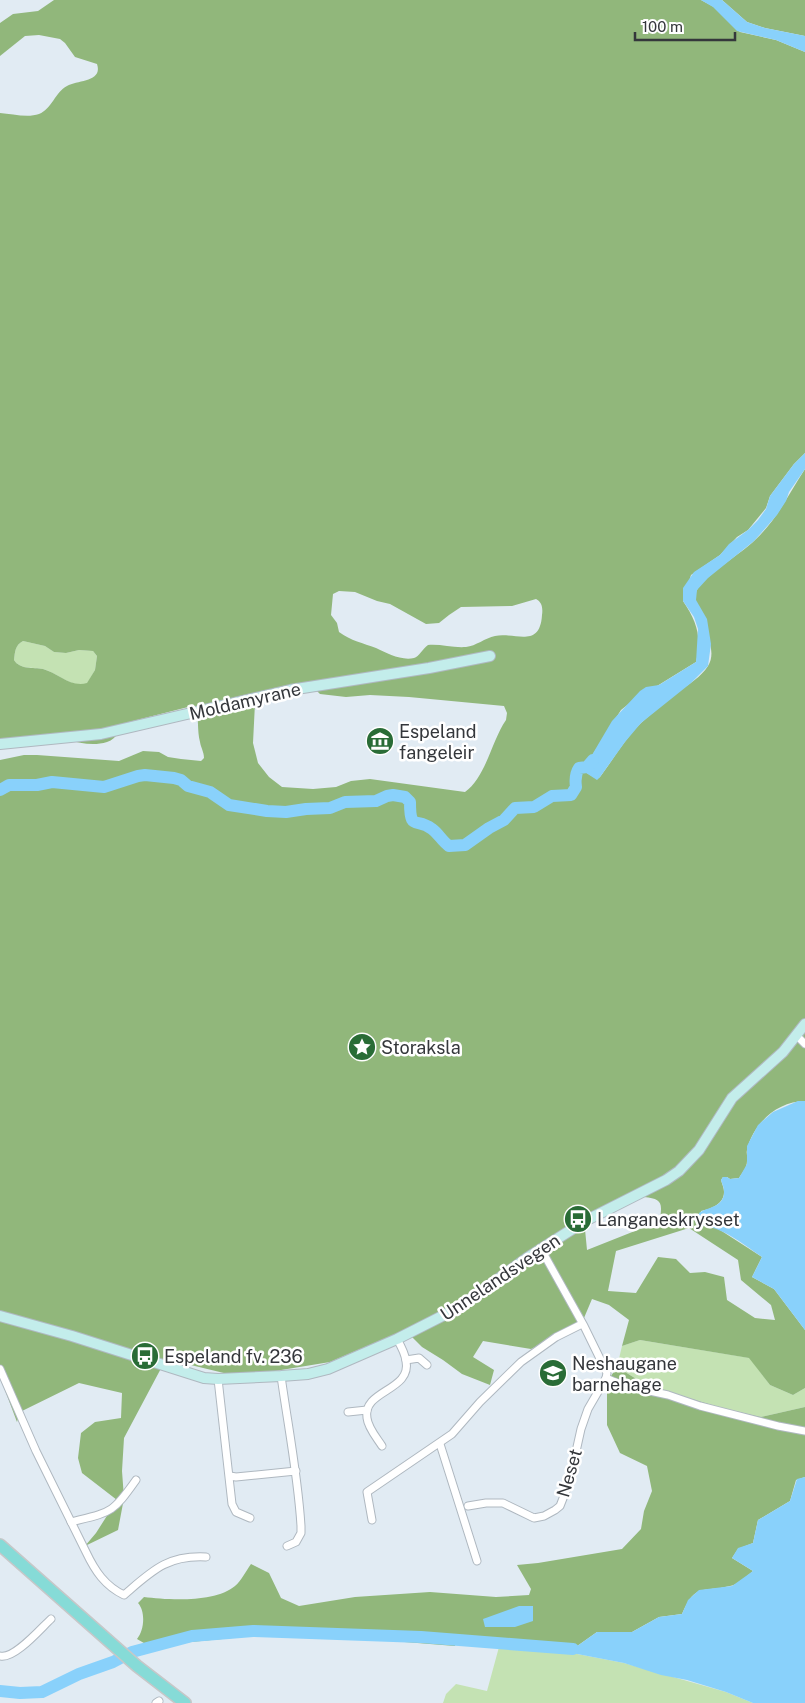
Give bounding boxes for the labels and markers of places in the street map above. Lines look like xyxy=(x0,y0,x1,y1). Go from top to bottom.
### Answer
place label: Espeland fangeleir xyxy=(399,721,476,763)
museum icon: Espeland fangeleir xyxy=(365,726,395,756)
place icon: Storaksla xyxy=(347,1032,377,1062)
place label: Storaksla xyxy=(381,1037,461,1058)
bus stop icon: Langaneskrysset xyxy=(563,1204,593,1234)
place label: Langaneskrysset xyxy=(597,1209,740,1230)
bus stop icon: Espeland fv. 236 xyxy=(130,1341,160,1371)
place label: Espeland fv. 236 xyxy=(164,1346,303,1367)
place label: Neshaugane barnehage xyxy=(572,1353,677,1395)
school or university icon: Neshaugane barnehage xyxy=(538,1358,568,1388)

